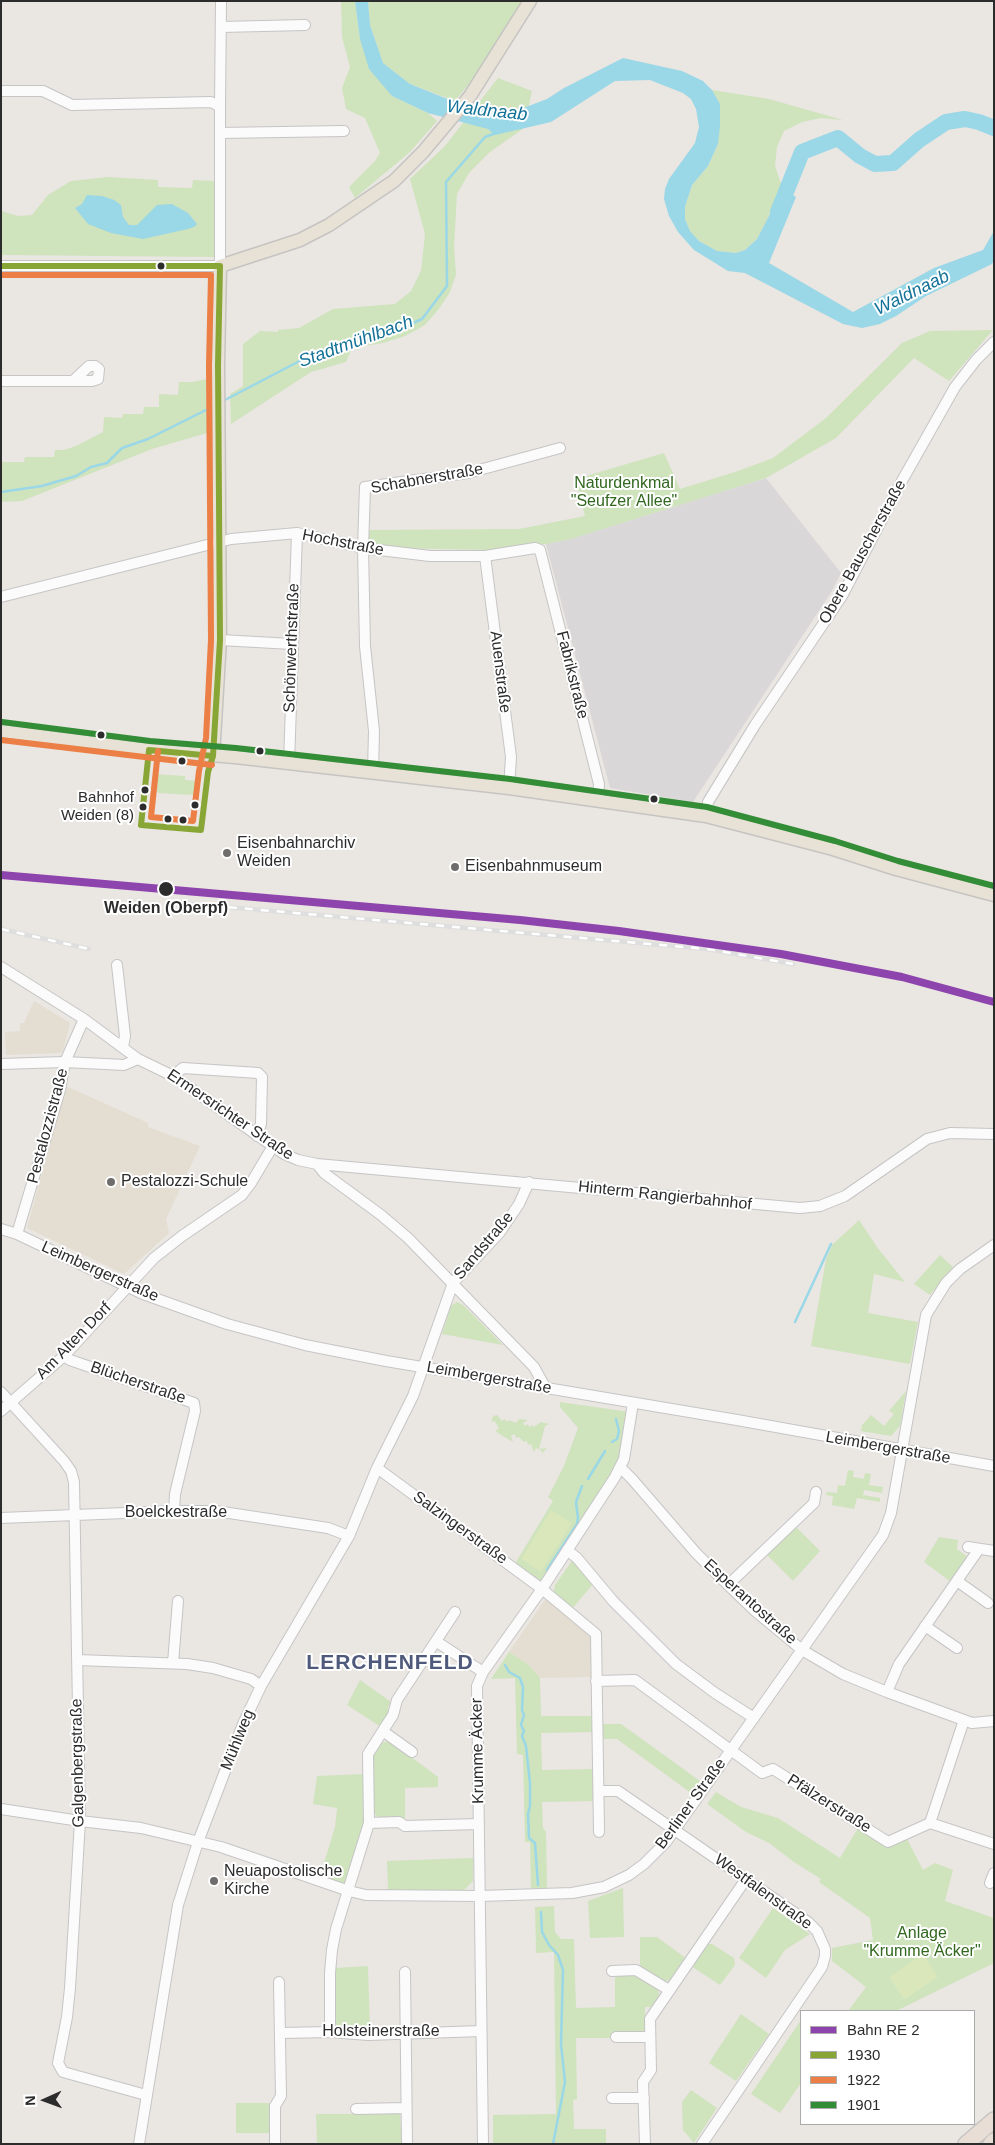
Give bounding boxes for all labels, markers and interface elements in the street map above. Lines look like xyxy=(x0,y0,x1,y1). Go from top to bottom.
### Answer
water label: Waldnaab xyxy=(446,96,528,126)
unlabelled marker xyxy=(156,261,166,271)
water label: Waldnaab xyxy=(871,266,953,320)
water label: Stadtmühlbach xyxy=(296,311,416,373)
street label: Schabnerstraße xyxy=(369,460,485,498)
park label: Naturdenkmal "Seufzer Allee" xyxy=(571,474,677,512)
street label: Obere Bauscherstraße xyxy=(815,477,911,627)
street label: Hochstraße xyxy=(301,526,385,560)
street label: Schönwerthstraße xyxy=(280,583,304,713)
street label: Fabrikstraße xyxy=(552,629,592,721)
street label: Auenstraße xyxy=(485,630,515,714)
unlabelled marker xyxy=(96,730,106,740)
unlabelled marker xyxy=(255,746,265,756)
unlabelled marker xyxy=(177,756,187,766)
unlabelled marker xyxy=(140,785,150,795)
place label: Bahnhof Weiden (8) xyxy=(61,789,134,824)
unlabelled marker xyxy=(649,794,659,804)
unlabelled marker xyxy=(190,800,200,810)
marker: Bahnhof Weiden (8) xyxy=(138,802,148,812)
unlabelled marker xyxy=(163,814,173,824)
unlabelled marker xyxy=(178,815,188,825)
place label: Eisenbahnarchiv Weiden xyxy=(237,834,355,872)
marker: Eisenbahnarchiv Weiden xyxy=(221,847,233,859)
place label: Eisenbahnmuseum xyxy=(465,857,602,877)
marker: Eisenbahnmuseum xyxy=(449,861,461,873)
marker: Weiden (Oberpf) xyxy=(157,880,175,898)
place label: Weiden (Oberpf) xyxy=(104,899,228,919)
street label: Pestalozzistraße xyxy=(23,1066,73,1186)
street label: Ermersrichter Straße xyxy=(163,1066,297,1164)
place label: Pestalozzi-Schule xyxy=(121,1172,248,1192)
marker: Pestalozzi-Schule xyxy=(105,1176,117,1188)
street label: Hinterm Rangierbahnhof xyxy=(577,1177,753,1215)
street label: Sandstraße xyxy=(450,1208,518,1284)
street label: Leimbergerstraße xyxy=(38,1238,162,1306)
street label: Am Alten Dorf xyxy=(33,1299,115,1383)
street label: Blücherstraße xyxy=(88,1358,188,1408)
street label: Leimbergerstraße xyxy=(425,1358,553,1398)
street label: Leimbergerstraße xyxy=(824,1428,952,1468)
street label: Salzingerstraße xyxy=(409,1487,511,1569)
street label: Boelckestraße xyxy=(125,1503,227,1523)
street label: Esperantostraße xyxy=(700,1555,800,1649)
district label: LERCHENFELD xyxy=(305,1650,475,1676)
street label: Galgenbergstraße xyxy=(67,1698,89,1828)
street label: Krumme Äcker xyxy=(467,1698,489,1804)
street label: Mühlweg xyxy=(217,1707,259,1773)
street label: Berliner Straße xyxy=(652,1755,730,1853)
street label: Pfälzerstraße xyxy=(784,1771,874,1837)
street label: Westfalenstraße xyxy=(710,1850,816,1934)
place label: Neuapostolische Kirche xyxy=(224,1862,342,1900)
marker: Neuapostolische Kirche xyxy=(208,1875,220,1887)
park label: Anlage "Krumme Äcker" xyxy=(863,1924,981,1962)
legend xyxy=(800,2010,975,2125)
text: Bahn RE 2 xyxy=(847,2021,920,2038)
street label: Holsteinerstraße xyxy=(322,2022,440,2042)
text: 1930 xyxy=(847,2046,880,2063)
text: 1922 xyxy=(847,2071,880,2088)
north arrow xyxy=(20,2075,70,2125)
text: N xyxy=(22,2095,38,2106)
text: 1901 xyxy=(847,2096,880,2113)

